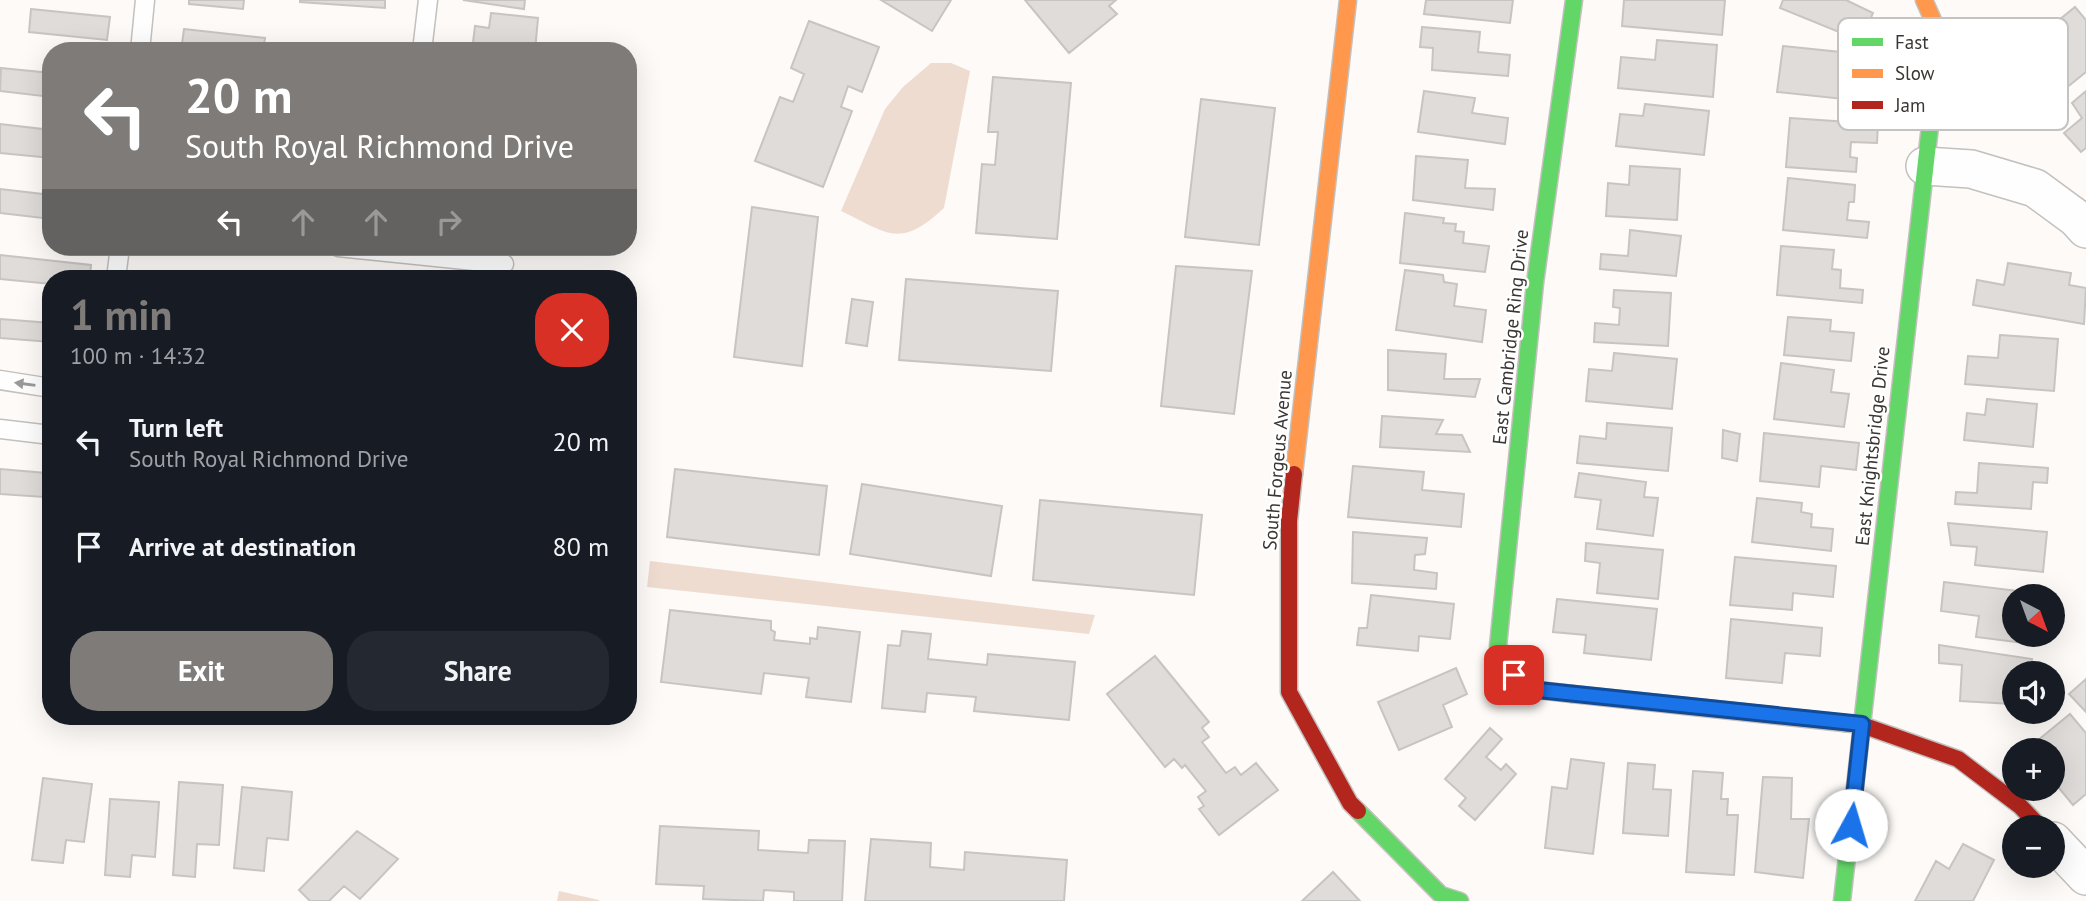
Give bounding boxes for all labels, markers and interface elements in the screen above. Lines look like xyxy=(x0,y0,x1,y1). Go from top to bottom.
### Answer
legend xyxy=(1838,18,2068,130)
text: Fast xyxy=(1895,30,1929,54)
text: Slow xyxy=(1895,61,1935,85)
text: 20 m xyxy=(185,63,292,127)
icon: left xyxy=(70,70,161,161)
text: Jam xyxy=(1894,93,1925,117)
text: South Royal Richmond Drive xyxy=(185,125,574,167)
icon: left xyxy=(211,203,249,241)
icon: ahead xyxy=(284,203,322,241)
icon: ahead xyxy=(357,203,395,241)
icon: right xyxy=(430,203,468,241)
street label: East Cambridge Ring Drive xyxy=(1487,228,1533,446)
text: 1 min xyxy=(70,287,172,342)
button: close xyxy=(535,293,609,367)
text: 100 m · 14:32 xyxy=(70,341,206,370)
street label: East Knightsbridge Drive xyxy=(1850,345,1894,547)
street label: South Forgeus Avenue xyxy=(1257,369,1297,551)
one-way arrow xyxy=(14,378,36,389)
text: Turn left xyxy=(129,411,223,444)
icon: left xyxy=(70,423,108,461)
text: 20 m xyxy=(553,425,609,458)
text: South Royal Richmond Drive xyxy=(129,444,409,473)
icon: arrive xyxy=(70,528,108,566)
text: Arrive at destination xyxy=(129,530,356,563)
text: 80 m xyxy=(553,530,609,563)
north arrow xyxy=(2002,584,2065,648)
map controls xyxy=(2002,584,2065,878)
button: Exit xyxy=(70,631,333,711)
button: Share xyxy=(347,631,609,711)
pin xyxy=(1484,645,1544,705)
icon: arrive xyxy=(1495,656,1533,694)
button: sound xyxy=(2002,661,2065,724)
button: + xyxy=(2002,738,2065,801)
position arrow xyxy=(1814,788,1888,862)
button: − xyxy=(2002,815,2065,878)

